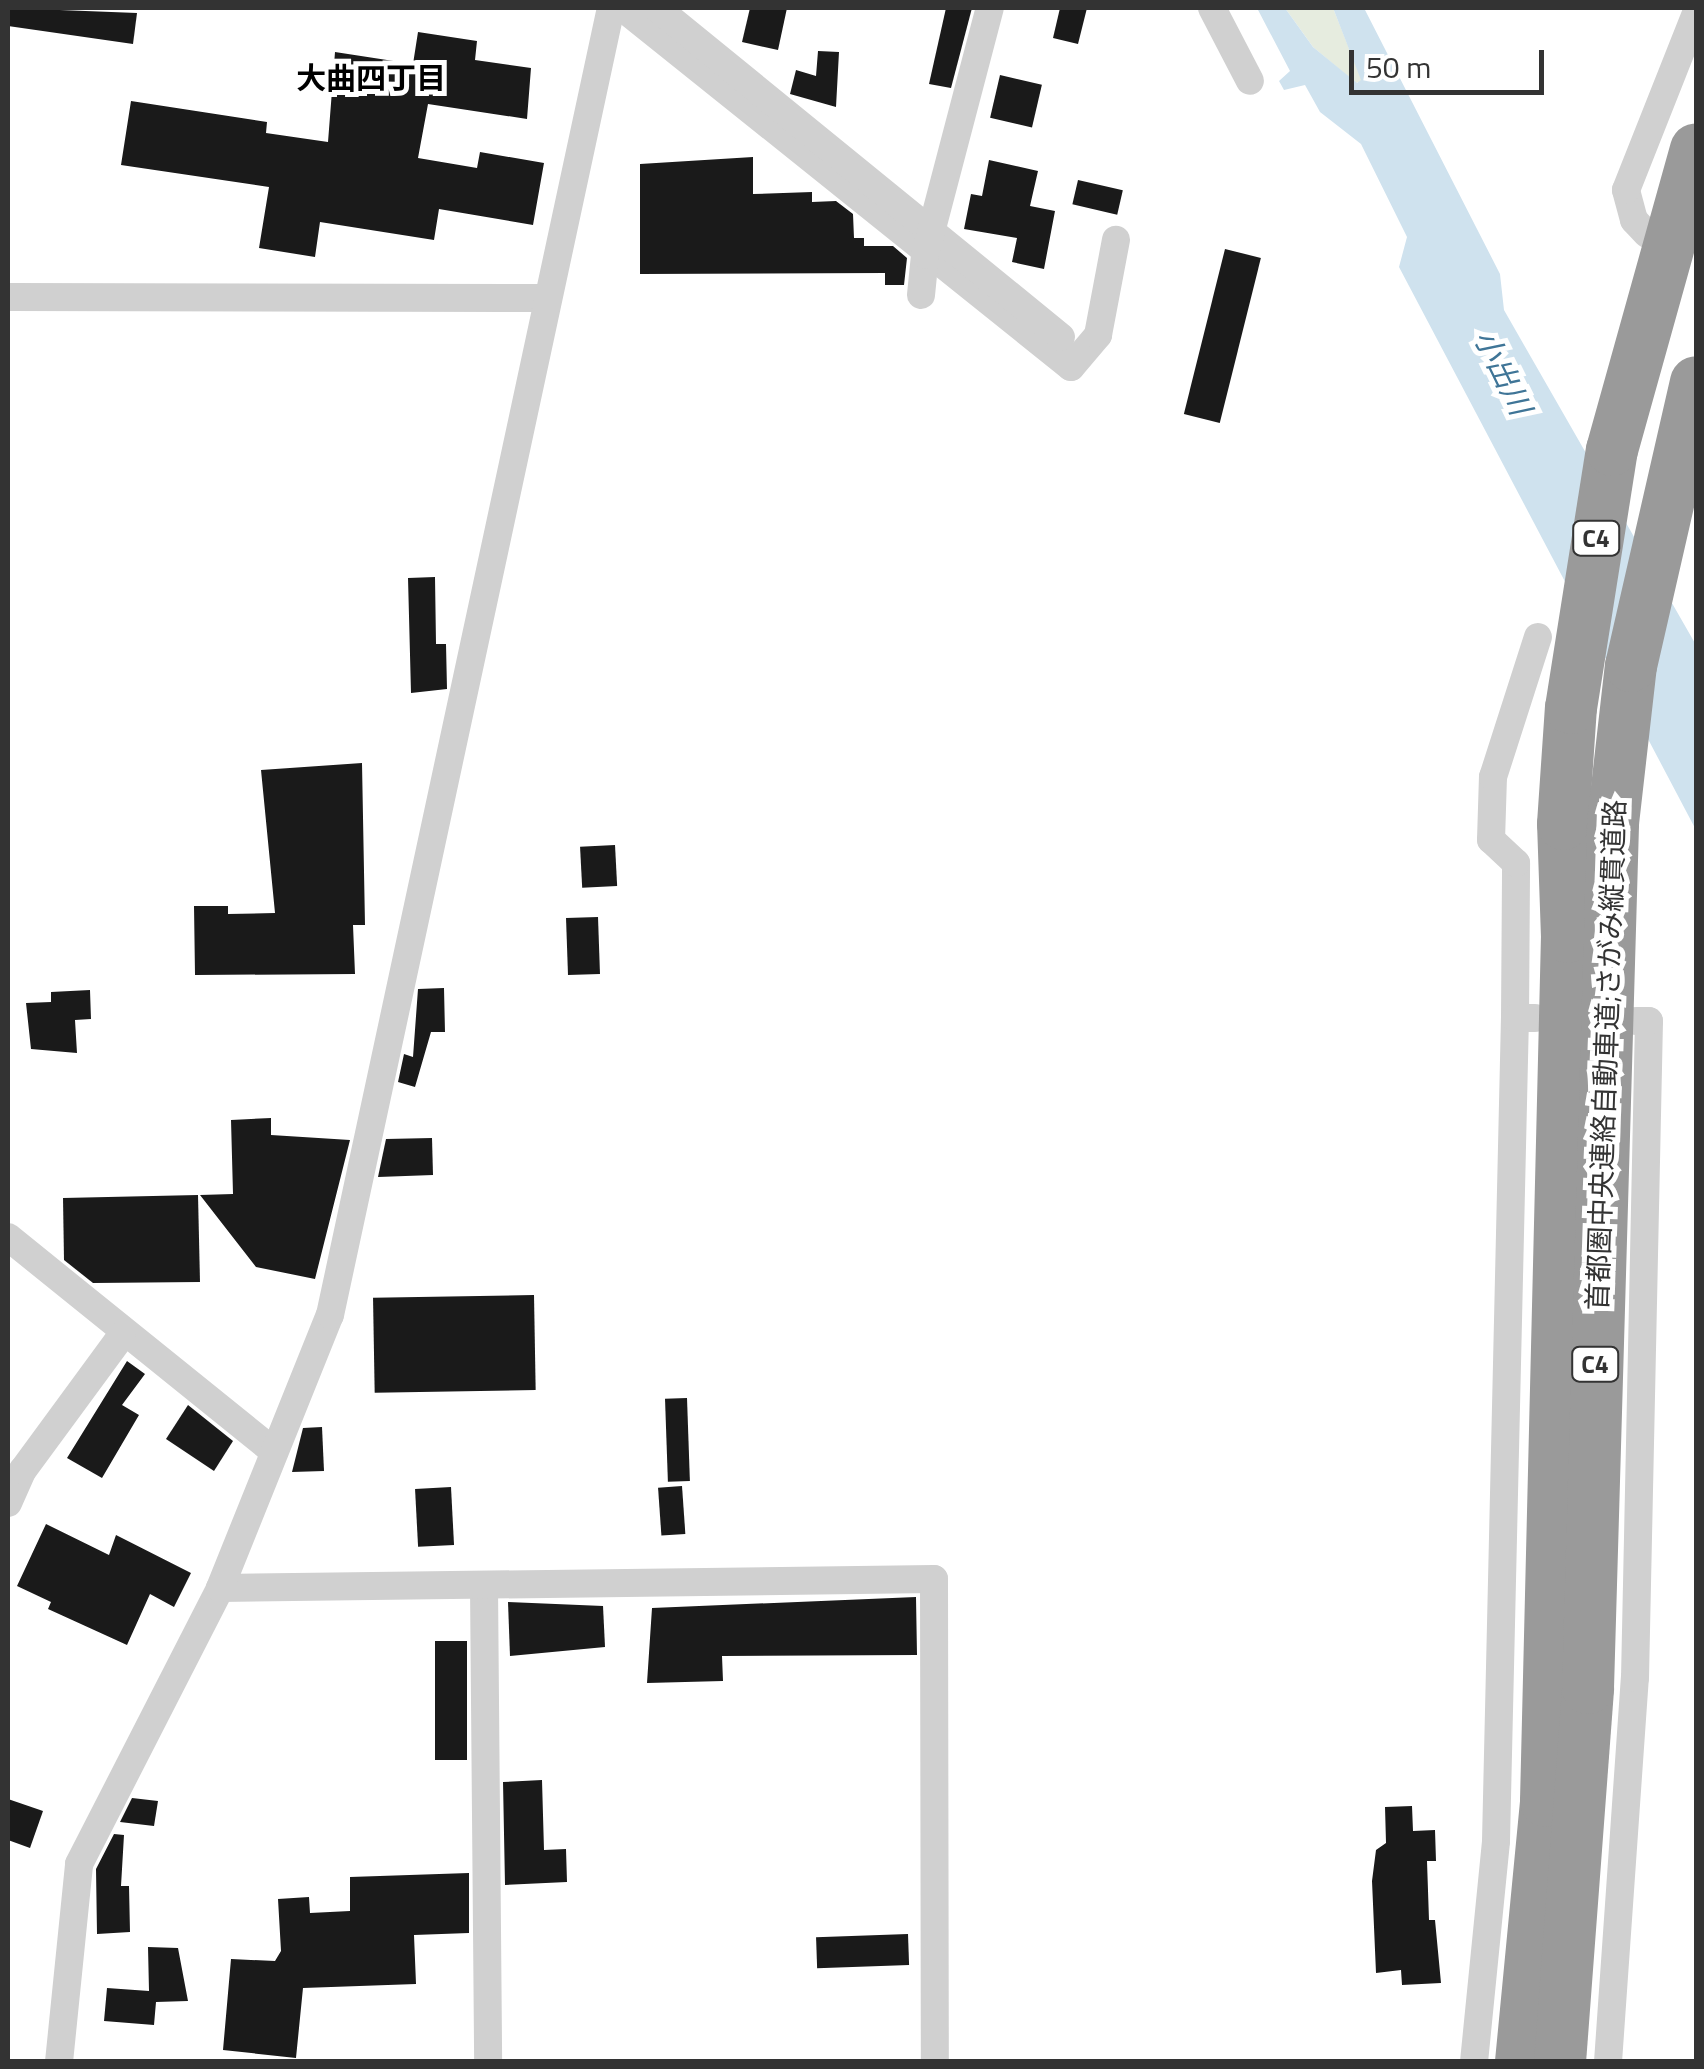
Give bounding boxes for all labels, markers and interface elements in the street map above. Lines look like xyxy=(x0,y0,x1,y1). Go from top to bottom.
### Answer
scale bar xyxy=(1354,30,1549,92)
text: 50 m xyxy=(1366,44,1431,90)
district label: 大曲四丁目 xyxy=(296,60,446,96)
water label: 小出川 xyxy=(1467,324,1539,420)
road number: C4 xyxy=(1571,518,1621,558)
street label: 首都圏中央連絡自動車道;さがみ縦貫道路 xyxy=(1580,799,1632,1311)
road number: C4 xyxy=(1570,1344,1620,1384)

